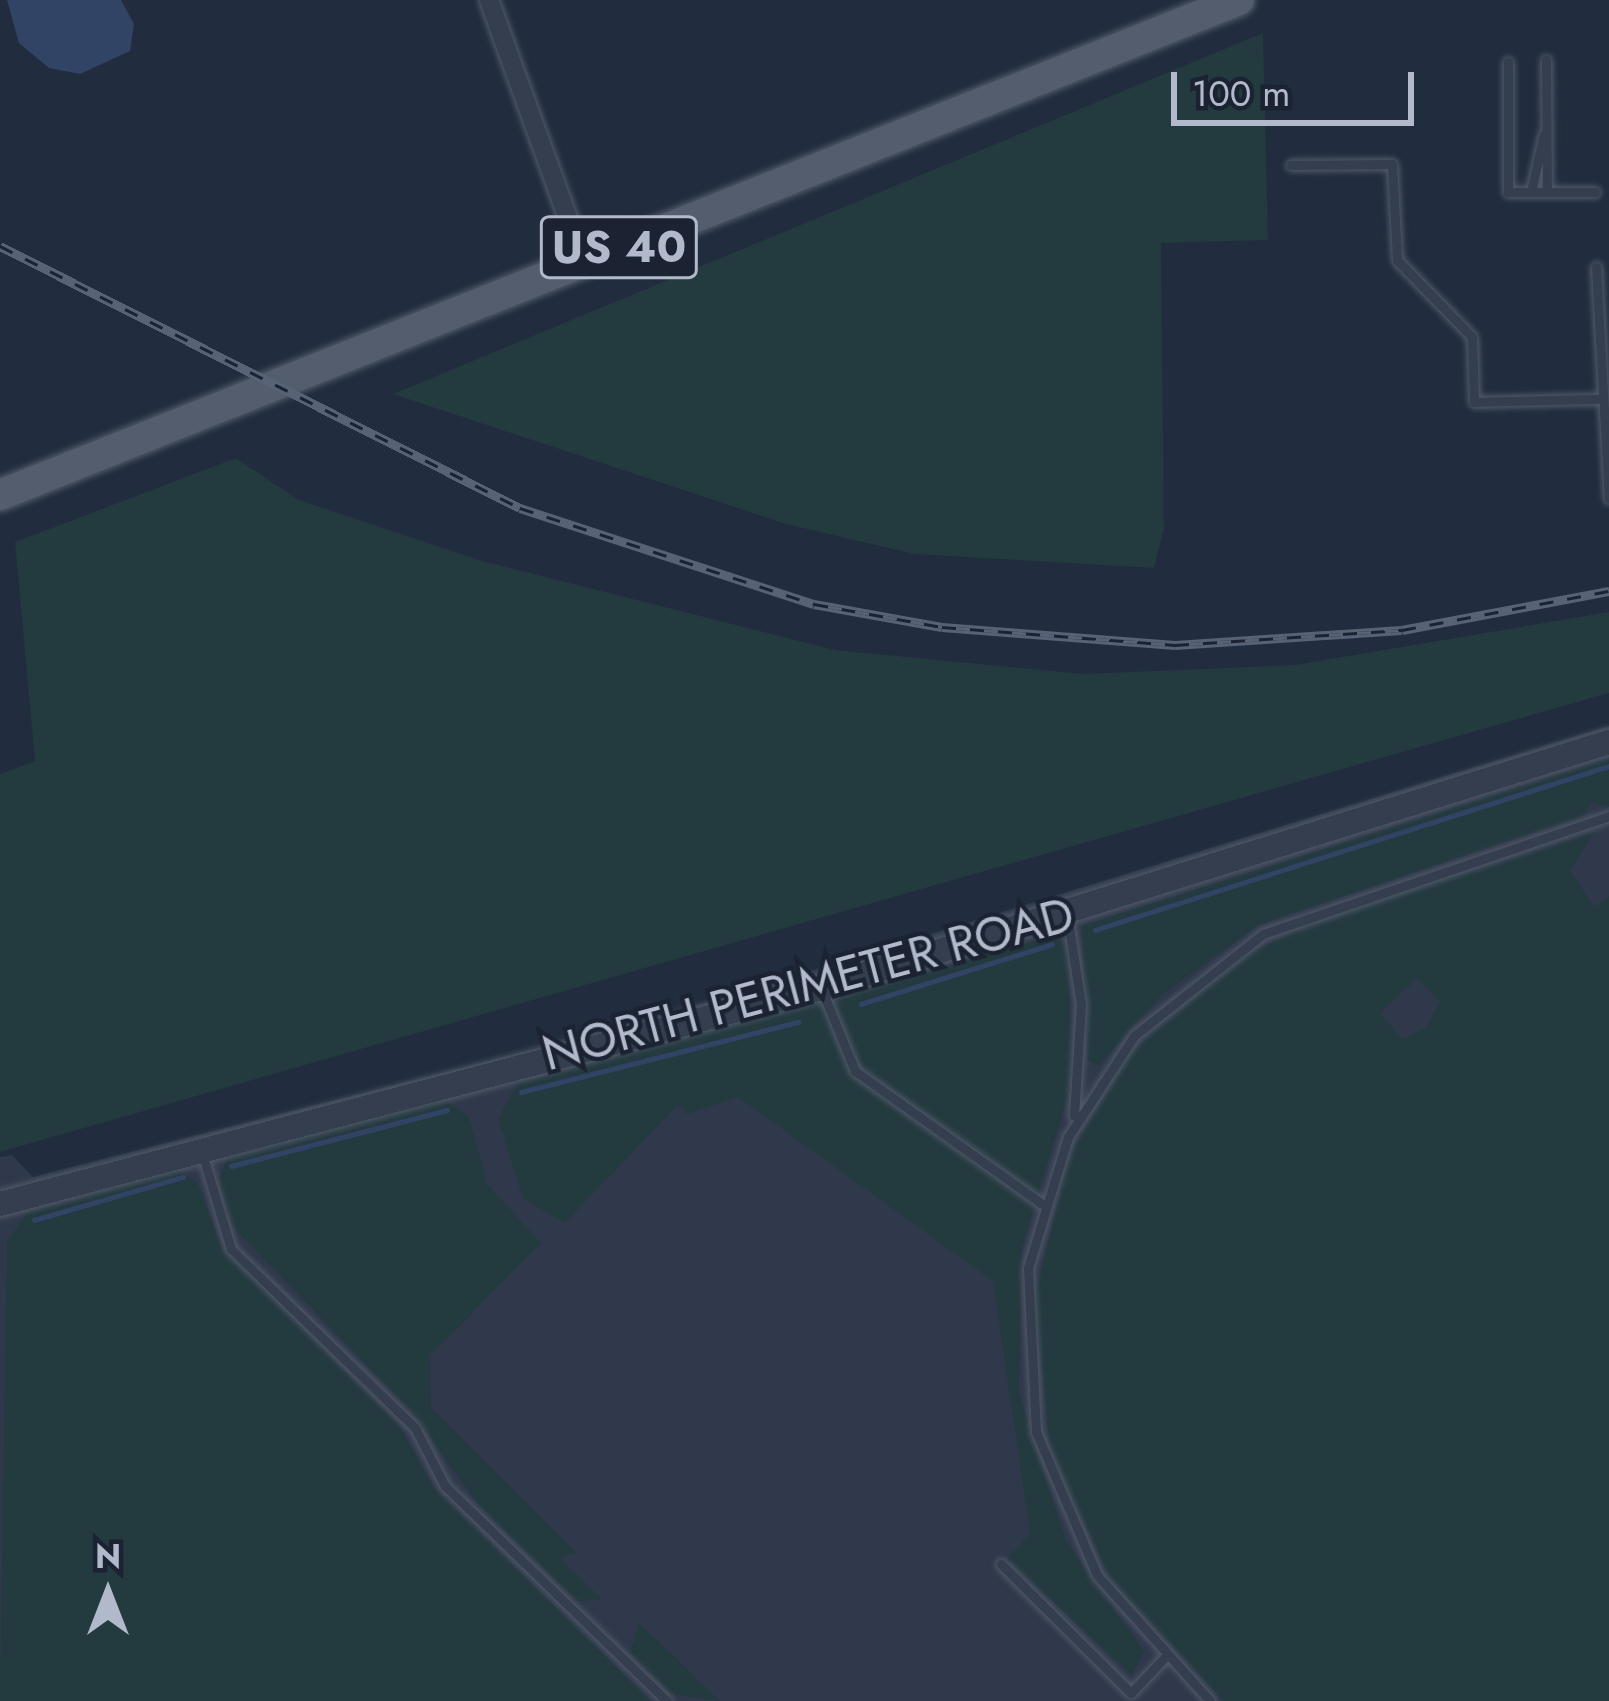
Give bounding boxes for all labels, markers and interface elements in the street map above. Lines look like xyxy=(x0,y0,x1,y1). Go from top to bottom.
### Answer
scale bar xyxy=(1177,48,1420,122)
text: 100 m xyxy=(1192,67,1290,119)
road number: US 40 xyxy=(538,208,700,286)
street label: NORTH PERIMETER ROAD xyxy=(536,885,1080,1083)
north arrow xyxy=(48,1533,168,1653)
text: N xyxy=(95,1533,121,1580)

